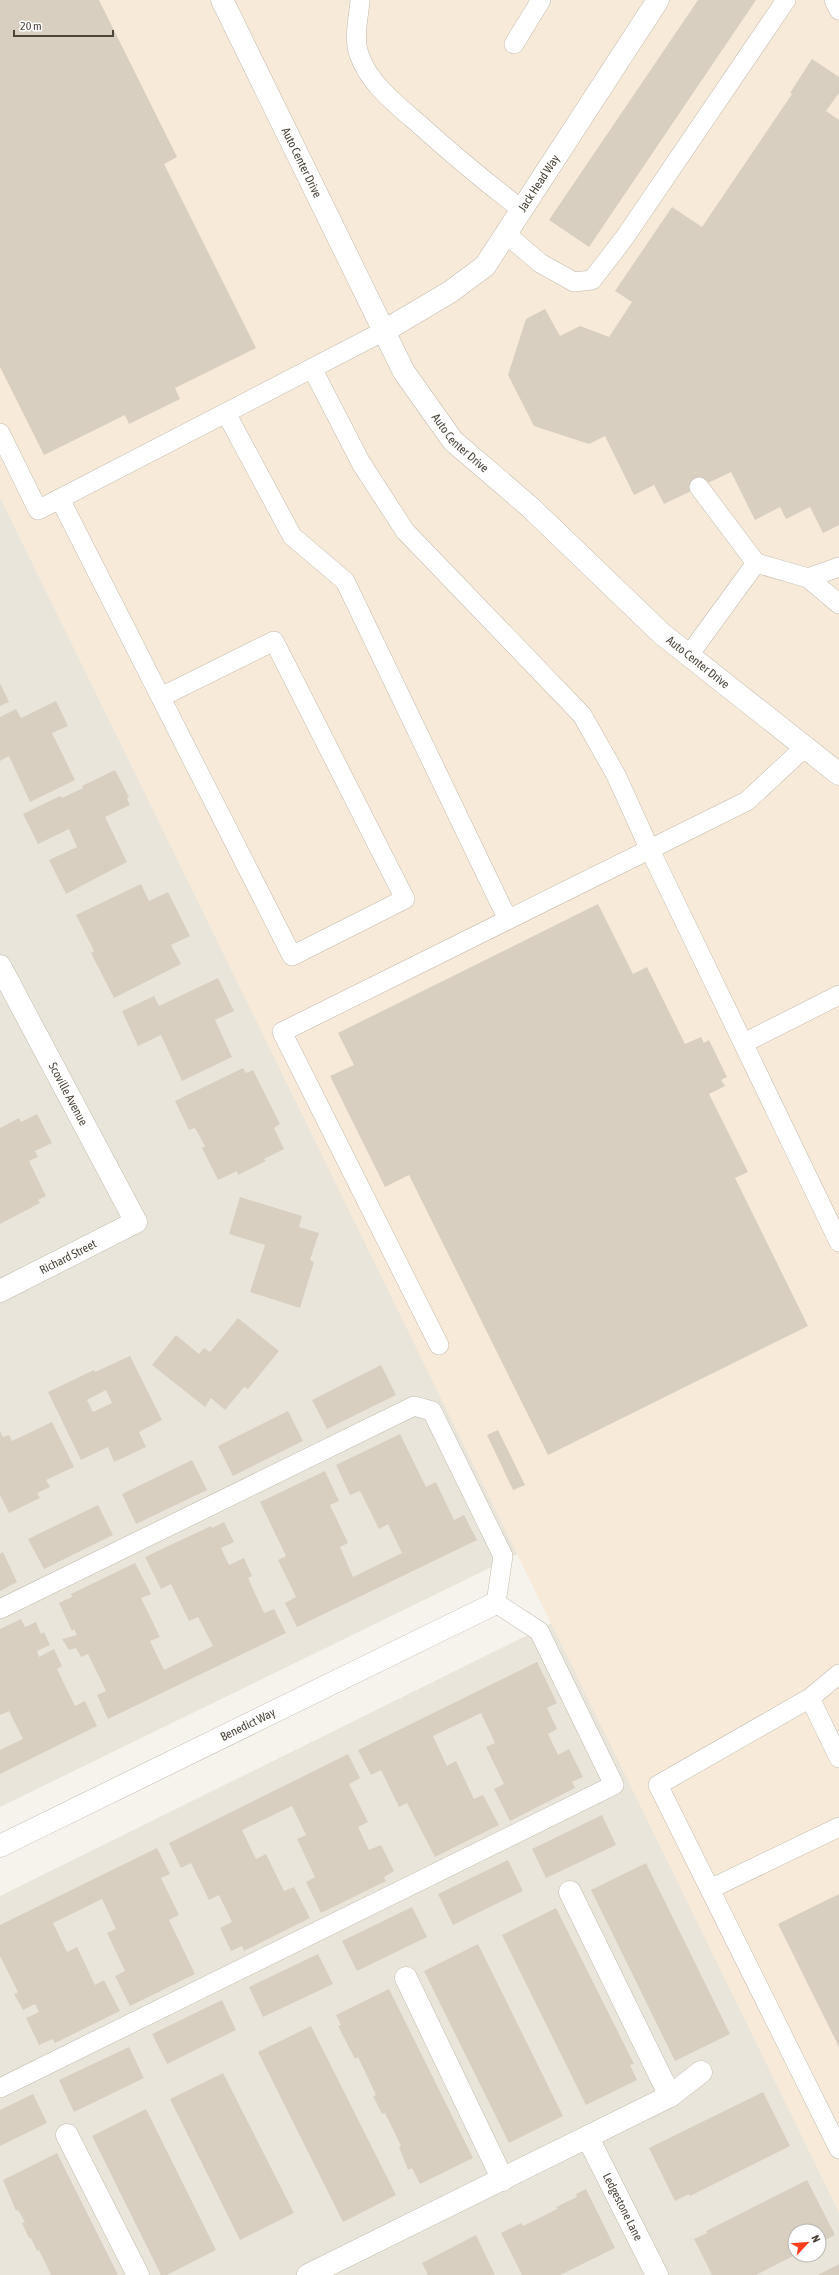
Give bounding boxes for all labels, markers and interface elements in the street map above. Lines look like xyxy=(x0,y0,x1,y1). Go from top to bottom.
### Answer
scale bar xyxy=(14,12,113,38)
text: 20 m xyxy=(20,19,42,33)
street label: Auto Center Drive xyxy=(278,125,325,200)
street label: Jack Head Way xyxy=(515,152,562,214)
street label: Auto Center Drive xyxy=(429,411,491,475)
street label: Auto Center Drive xyxy=(664,633,732,691)
street label: Scoville Avenue xyxy=(46,1060,90,1128)
street label: Richard Street xyxy=(37,1236,99,1277)
street label: Benedict Way xyxy=(218,1705,278,1744)
street label: Ledgestone Lane xyxy=(600,2171,645,2243)
north arrow xyxy=(787,2223,827,2263)
text: N xyxy=(809,2233,823,2244)

